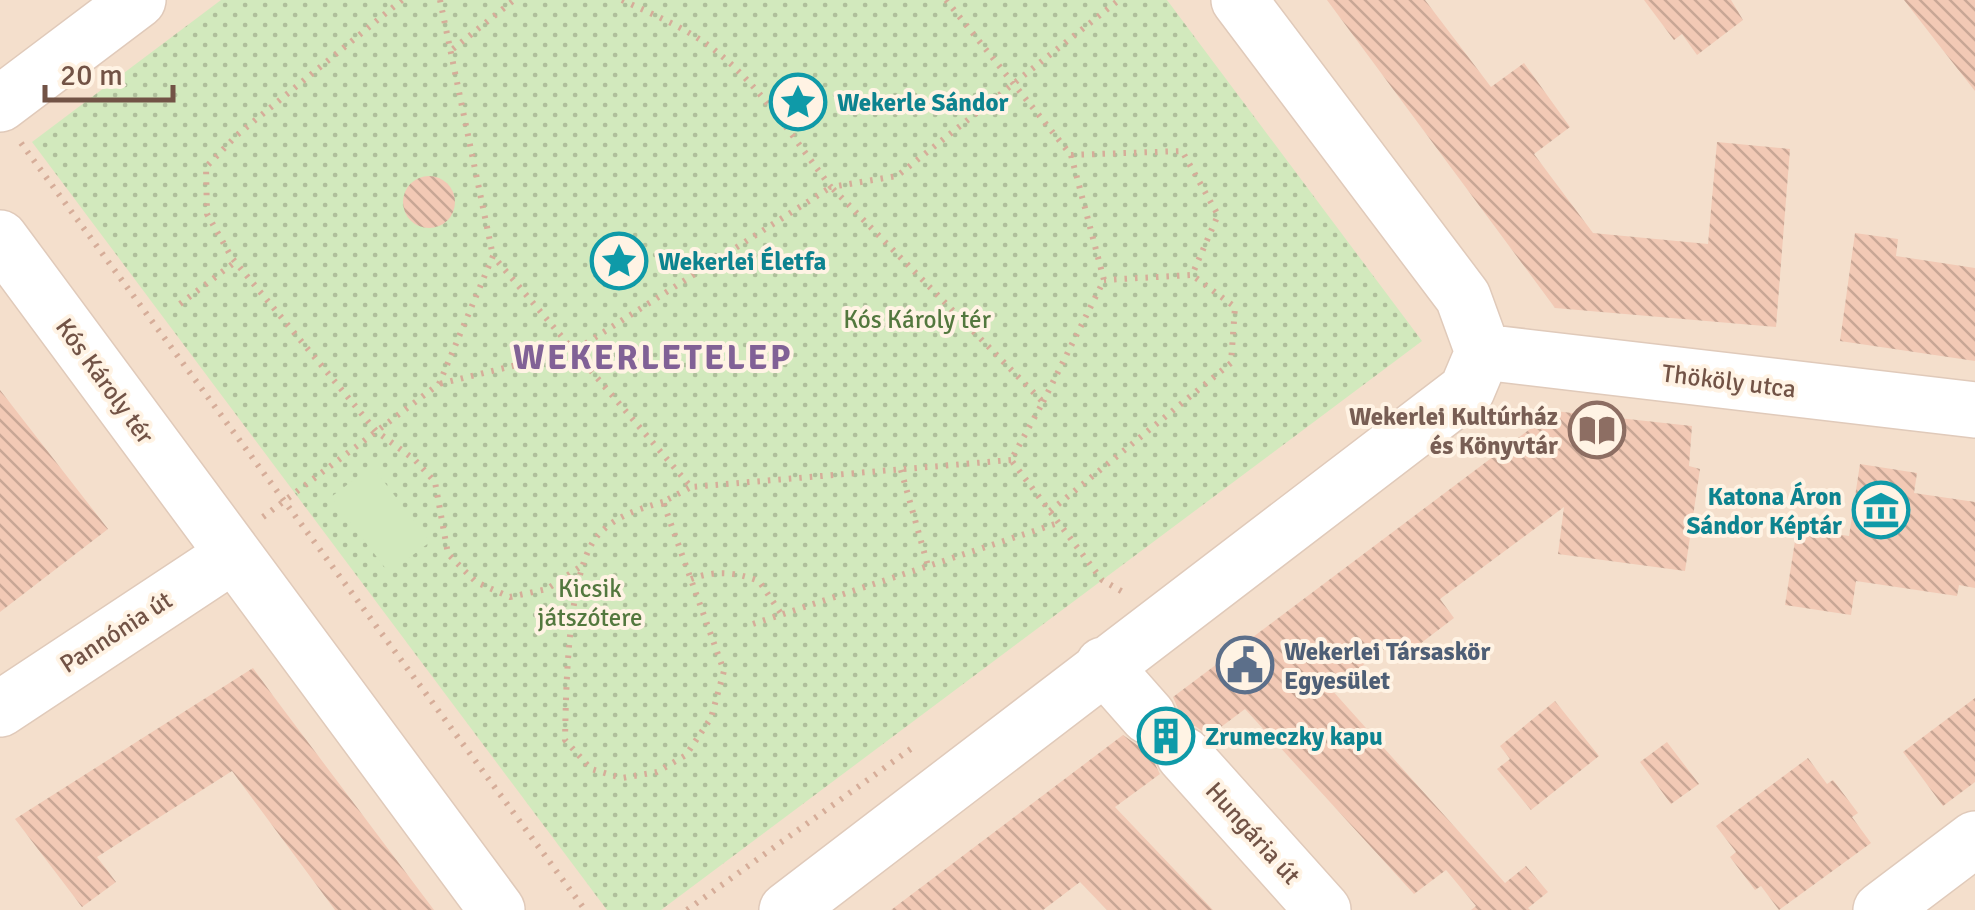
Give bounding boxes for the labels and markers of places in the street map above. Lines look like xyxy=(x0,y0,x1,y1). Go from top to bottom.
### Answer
place icon: Wekerle Sándor xyxy=(768,72,828,132)
place label: Wekerle Sándor xyxy=(837,87,1008,118)
place icon: Wekerlei Életfa xyxy=(589,231,649,291)
place label: Wekerlei Életfa xyxy=(658,246,826,277)
library icon: Wekerlei Kultúrház és Könyvtár xyxy=(1567,400,1627,460)
place label: Wekerlei Kultúrház és Könyvtár xyxy=(1349,401,1558,461)
museum icon: Katona Áron Sándor Képtár xyxy=(1851,480,1911,540)
place label: Katona Áron Sándor Képtár xyxy=(1686,481,1842,541)
public building icon: Wekerlei Társaskör Egyesület xyxy=(1215,635,1275,695)
place label: Wekerlei Társaskör Egyesület xyxy=(1284,636,1490,696)
building icon: Zrumeczky kapu xyxy=(1136,706,1196,766)
place label: Zrumeczky kapu xyxy=(1205,721,1383,752)

